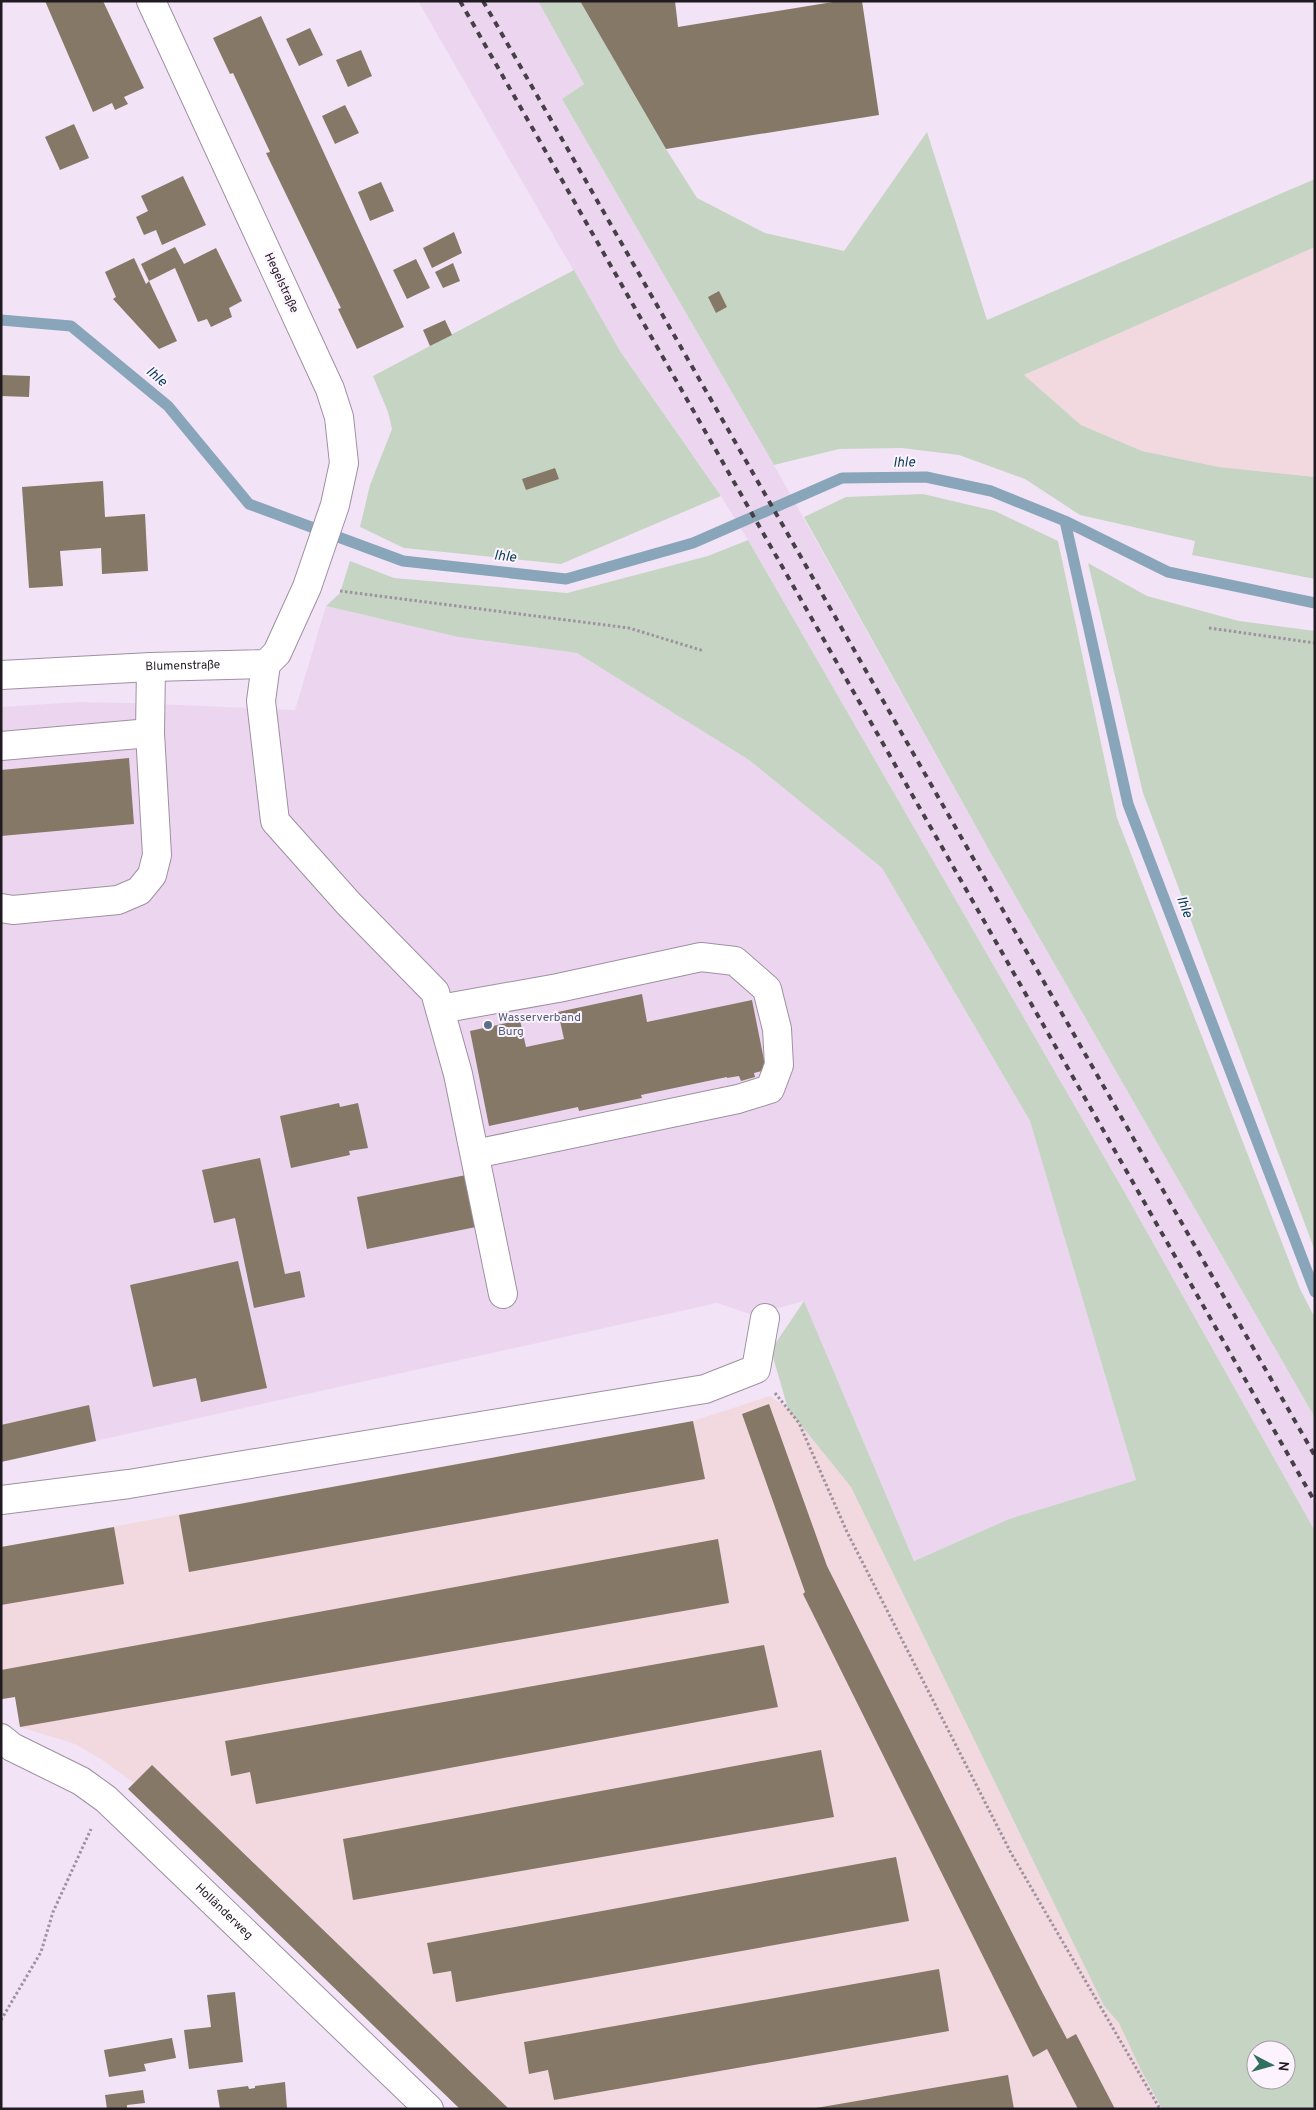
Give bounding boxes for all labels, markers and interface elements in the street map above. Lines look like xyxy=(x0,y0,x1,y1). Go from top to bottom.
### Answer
street label: Hegelstraße xyxy=(260,250,302,316)
water label: Ihle xyxy=(142,363,171,391)
water label: Ihle xyxy=(893,454,916,472)
water label: Ihle xyxy=(493,547,518,567)
street label: Blumenstraße xyxy=(145,657,220,675)
water label: Ihle xyxy=(1172,894,1196,921)
place label: Wasserverband Burg xyxy=(498,1010,581,1040)
marker: Wasserverband Burg xyxy=(482,1019,494,1031)
street label: Holländerweg xyxy=(191,1880,256,1944)
north arrow xyxy=(1246,2040,1296,2090)
text: N xyxy=(1273,2060,1291,2072)

